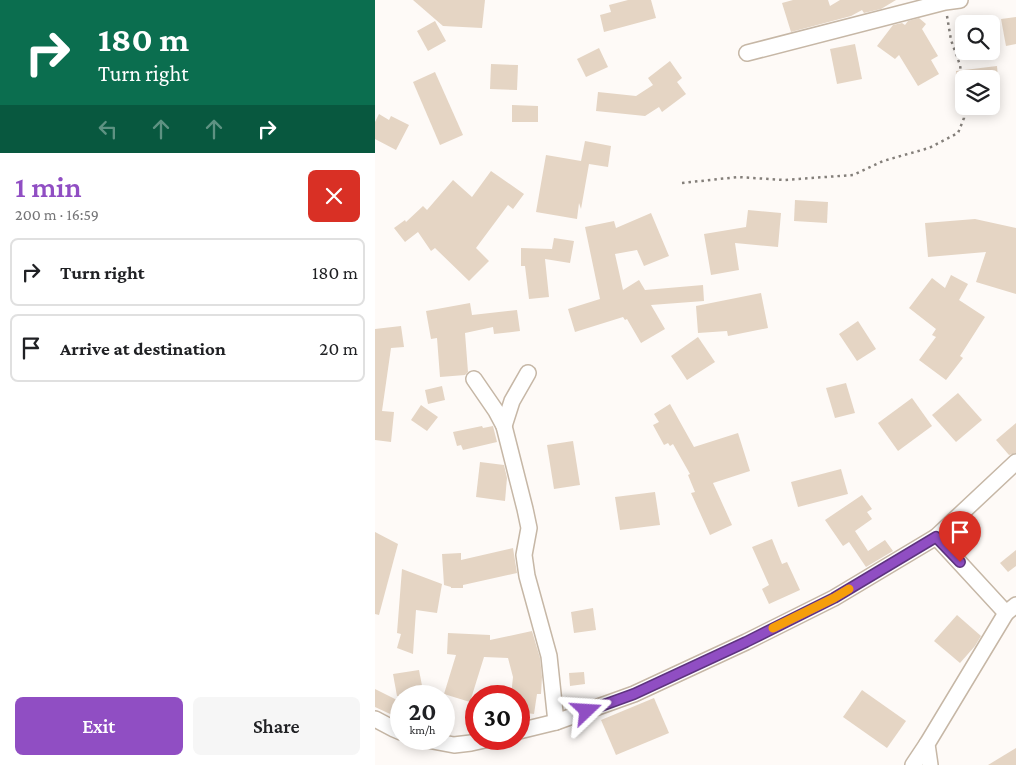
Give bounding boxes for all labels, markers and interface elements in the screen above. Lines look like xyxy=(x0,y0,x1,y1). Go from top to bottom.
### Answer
map controls xyxy=(955,15,1000,115)
button: search xyxy=(955,15,1000,60)
icon: right xyxy=(15,20,80,85)
text: 180 m xyxy=(98,20,189,59)
text: Turn right xyxy=(98,61,189,86)
button: layers xyxy=(955,70,1000,115)
icon: left xyxy=(94,115,122,143)
icon: ahead xyxy=(147,115,175,143)
icon: ahead xyxy=(200,115,228,143)
icon: right xyxy=(253,115,281,143)
text: 1 min xyxy=(15,170,82,203)
button: close xyxy=(308,170,360,222)
text: 200 m · 16:59 xyxy=(15,206,99,223)
icon: right xyxy=(17,258,45,286)
text: Turn right xyxy=(60,262,145,283)
text: 180 m xyxy=(312,262,358,283)
icon: arrive xyxy=(17,334,45,362)
text: Arrive at destination xyxy=(60,338,226,359)
text: 20 m xyxy=(319,338,358,359)
pin xyxy=(939,511,981,562)
icon: arrive xyxy=(946,518,974,546)
position arrow xyxy=(560,684,612,736)
speed limit sign: 30 xyxy=(465,685,530,750)
button: Exit xyxy=(15,697,183,755)
button: Share xyxy=(193,697,360,755)
text: 20 xyxy=(409,698,436,725)
text: km/h xyxy=(410,723,435,737)

